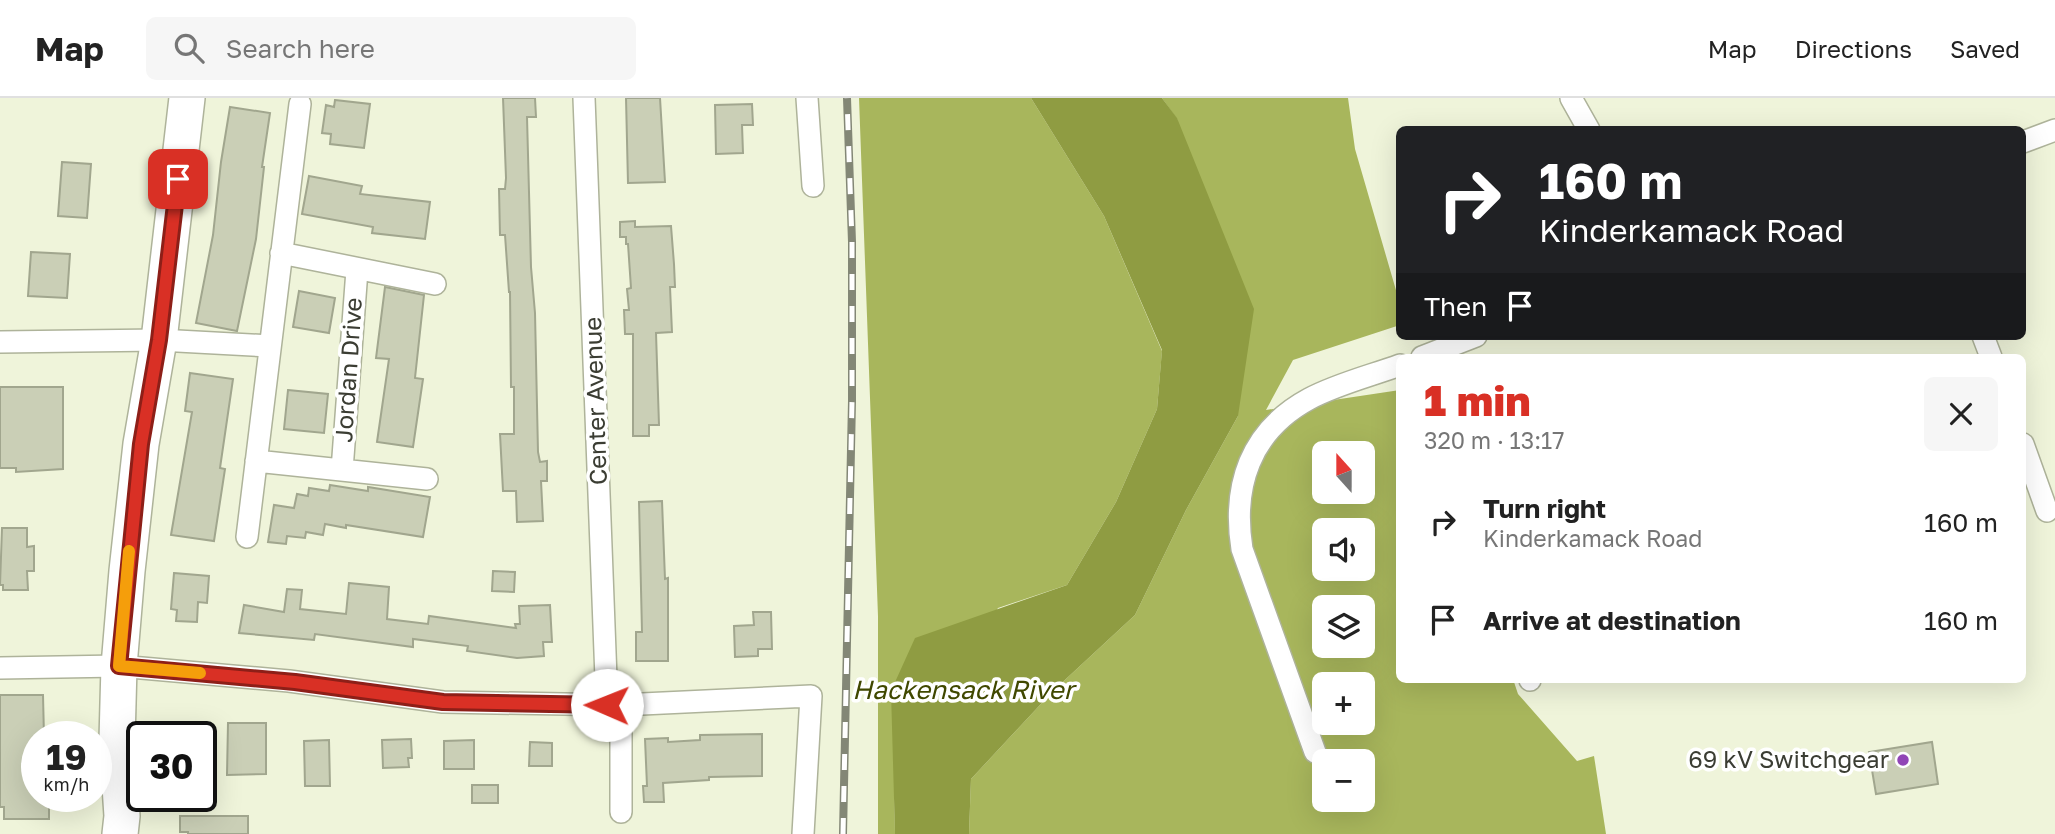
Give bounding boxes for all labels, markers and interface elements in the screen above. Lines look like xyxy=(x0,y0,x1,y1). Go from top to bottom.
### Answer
search box xyxy=(146,17,636,80)
text: Map xyxy=(35,29,104,68)
icon: search xyxy=(170,29,208,67)
text: Search here xyxy=(226,33,375,64)
text: Map xyxy=(1708,34,1757,63)
text: Directions xyxy=(1795,34,1912,63)
text: Saved xyxy=(1950,34,2020,63)
pin xyxy=(148,149,208,209)
text: 160 m xyxy=(1539,151,1682,210)
icon: right xyxy=(1424,154,1515,245)
icon: arrive xyxy=(159,160,197,198)
text: Kinderkamack Road xyxy=(1539,211,1844,249)
icon: arrive xyxy=(1501,287,1539,325)
text: Then xyxy=(1424,291,1487,322)
street label: Jordan Drive xyxy=(328,296,367,443)
street label: Center Avenue xyxy=(577,316,612,486)
text: 1 min xyxy=(1424,375,1531,425)
button: close xyxy=(1924,377,1998,451)
text: 320 m · 13:17 xyxy=(1424,426,1564,454)
north arrow xyxy=(1312,441,1376,504)
map controls xyxy=(1312,441,1375,812)
text: Turn right xyxy=(1483,493,1606,524)
icon: right xyxy=(1424,503,1462,541)
text: 160 m xyxy=(1924,507,1998,538)
button: sound xyxy=(1312,518,1375,581)
text: Kinderkamack Road xyxy=(1483,524,1702,552)
button: layers xyxy=(1312,595,1375,658)
icon: arrive xyxy=(1424,601,1462,639)
text: Arrive at destination xyxy=(1483,605,1741,636)
text: 160 m xyxy=(1924,605,1998,636)
position arrow xyxy=(570,668,644,742)
button: + xyxy=(1312,672,1375,735)
water label: Hackensack River xyxy=(852,674,1078,705)
speed limit sign: 30 xyxy=(126,721,217,812)
text: 19 xyxy=(46,736,87,778)
place label: 69 kV Switchgear xyxy=(1688,744,1889,773)
button: − xyxy=(1312,749,1375,812)
marker: 69 kV Switchgear xyxy=(1895,752,1911,768)
text: km/h xyxy=(44,773,89,795)

